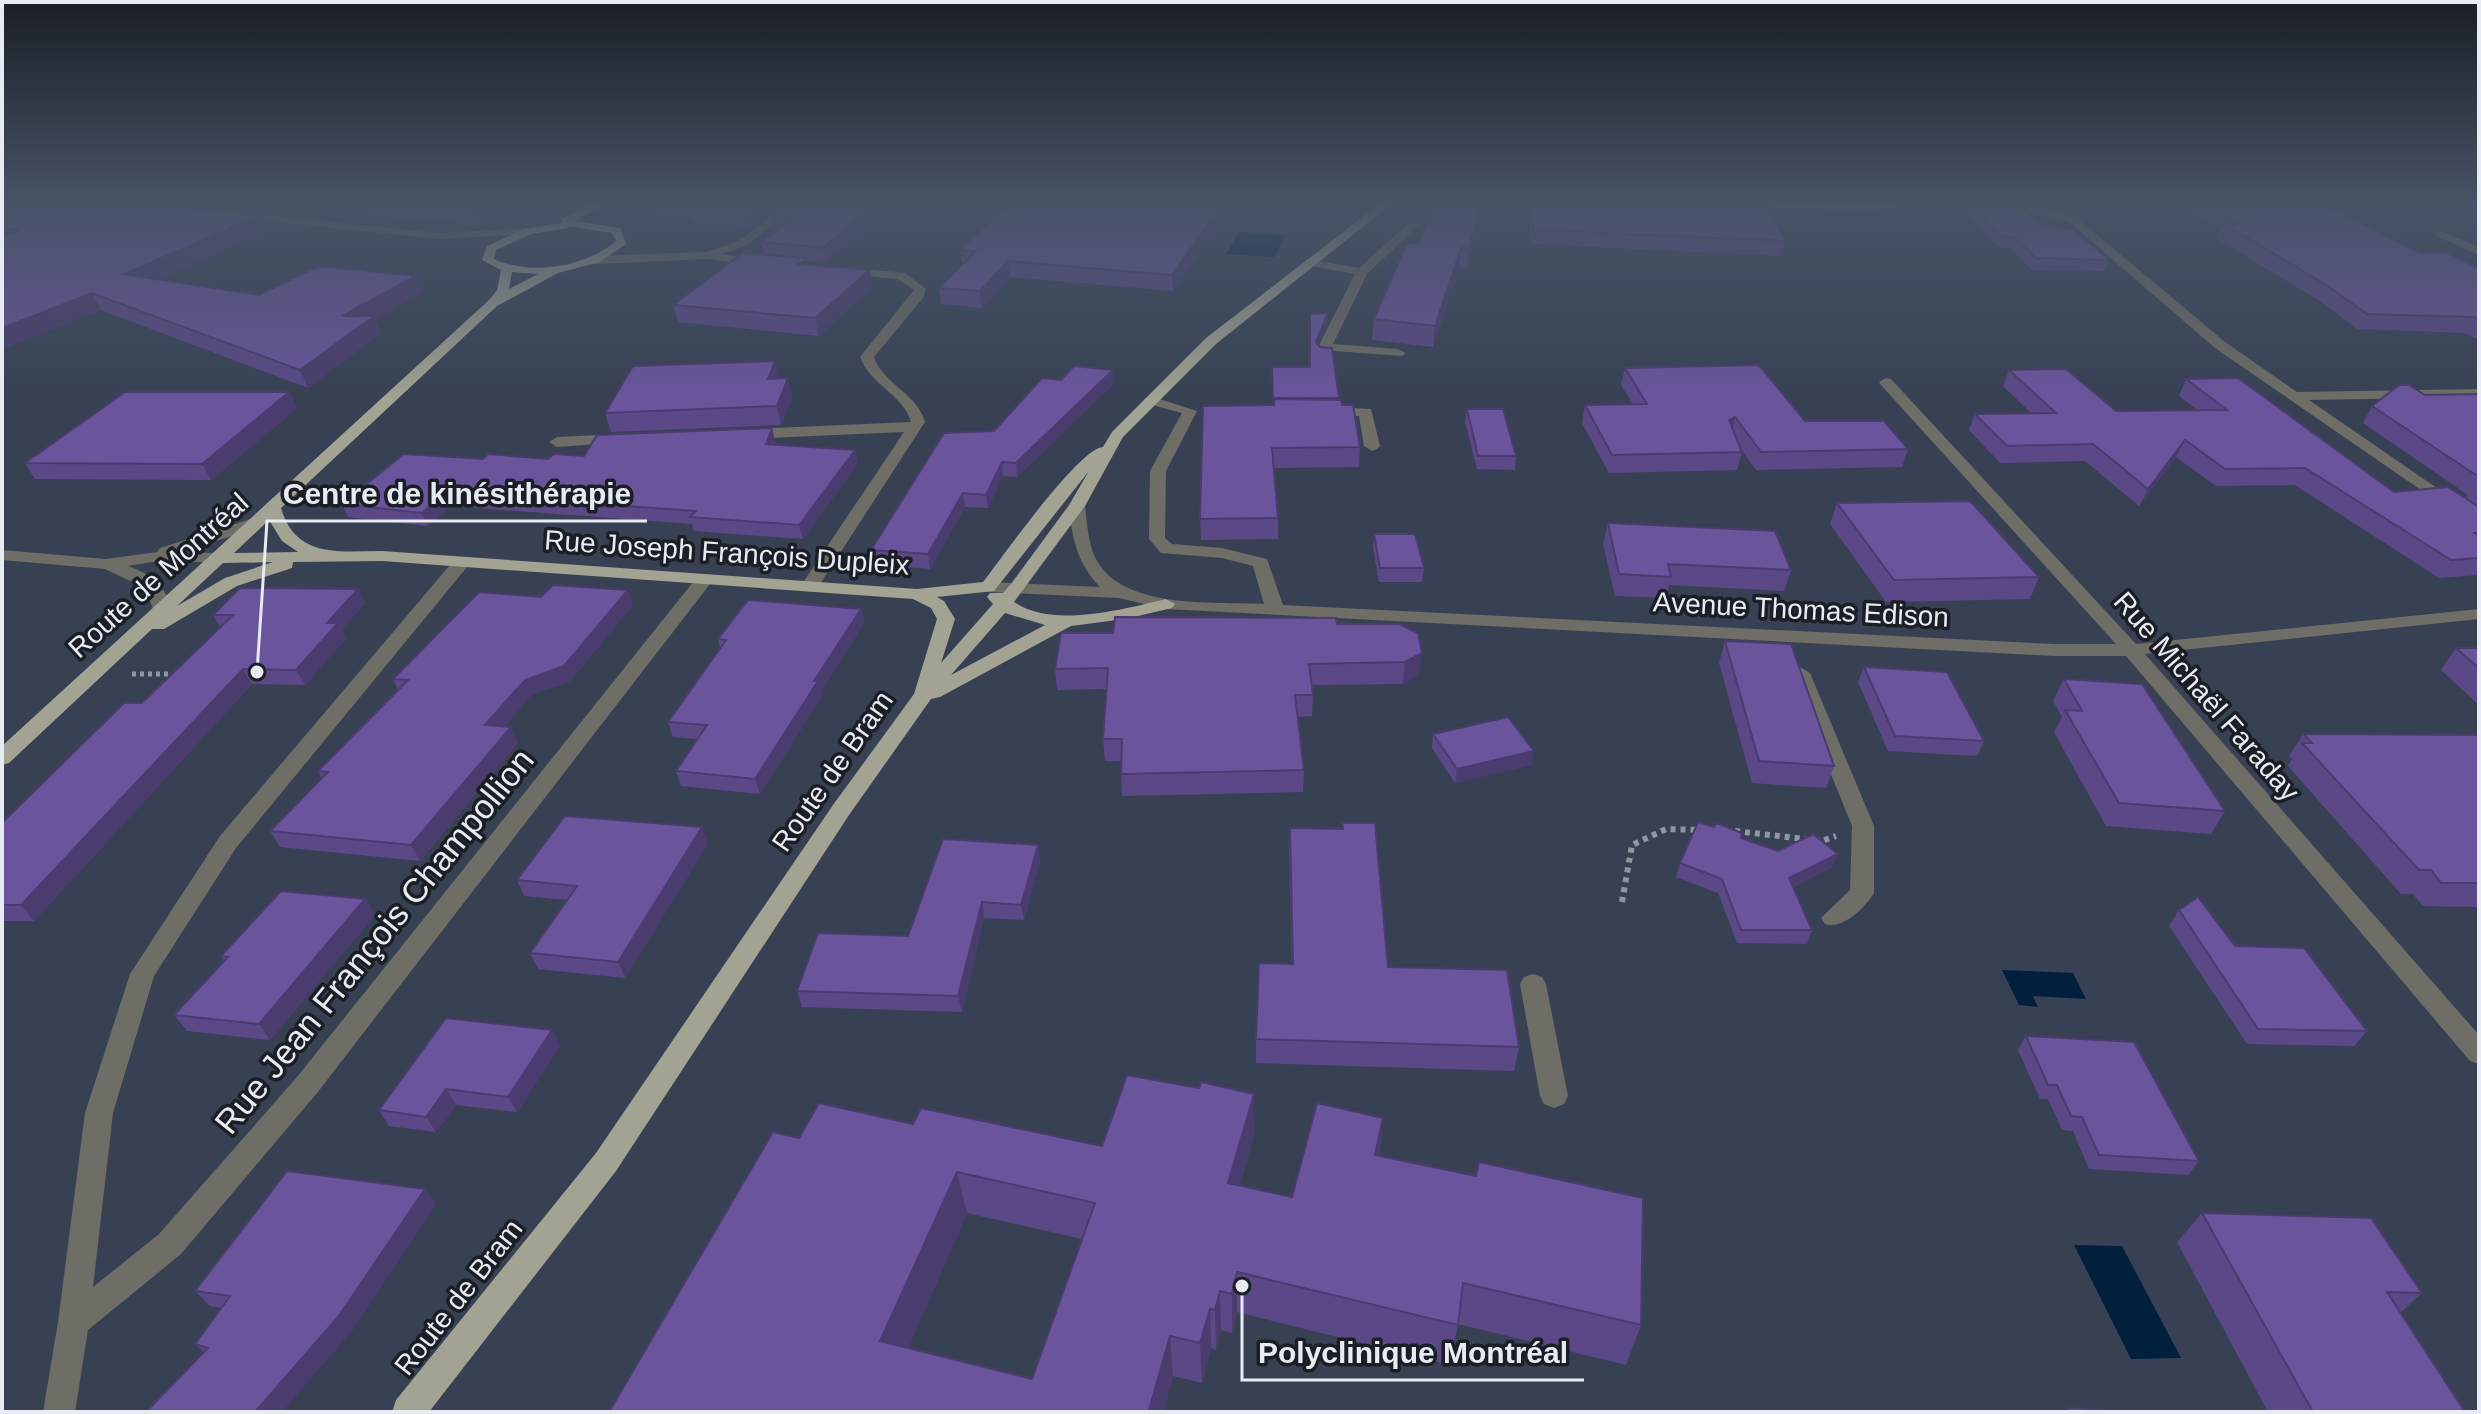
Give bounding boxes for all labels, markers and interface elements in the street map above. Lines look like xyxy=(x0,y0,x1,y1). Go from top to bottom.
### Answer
callout: Centre de kinésithérapie xyxy=(267,467,647,521)
text: Centre de kinésithérapie xyxy=(283,477,631,510)
street label: Route de Montréal xyxy=(62,487,254,664)
street label: Rue Joseph François Dupleix xyxy=(543,524,910,581)
street label: Avenue Thomas Edison xyxy=(1652,586,1950,633)
street label: Rue Michaël Faraday xyxy=(2108,586,2306,807)
street label: Route de Bram xyxy=(766,685,899,857)
street label: Rue Jean François Champollion xyxy=(207,741,541,1141)
street label: Route de Bram xyxy=(388,1214,529,1381)
callout: Polyclinique Montréal xyxy=(1242,1326,1584,1380)
text: Polyclinique Montréal xyxy=(1258,1336,1568,1369)

